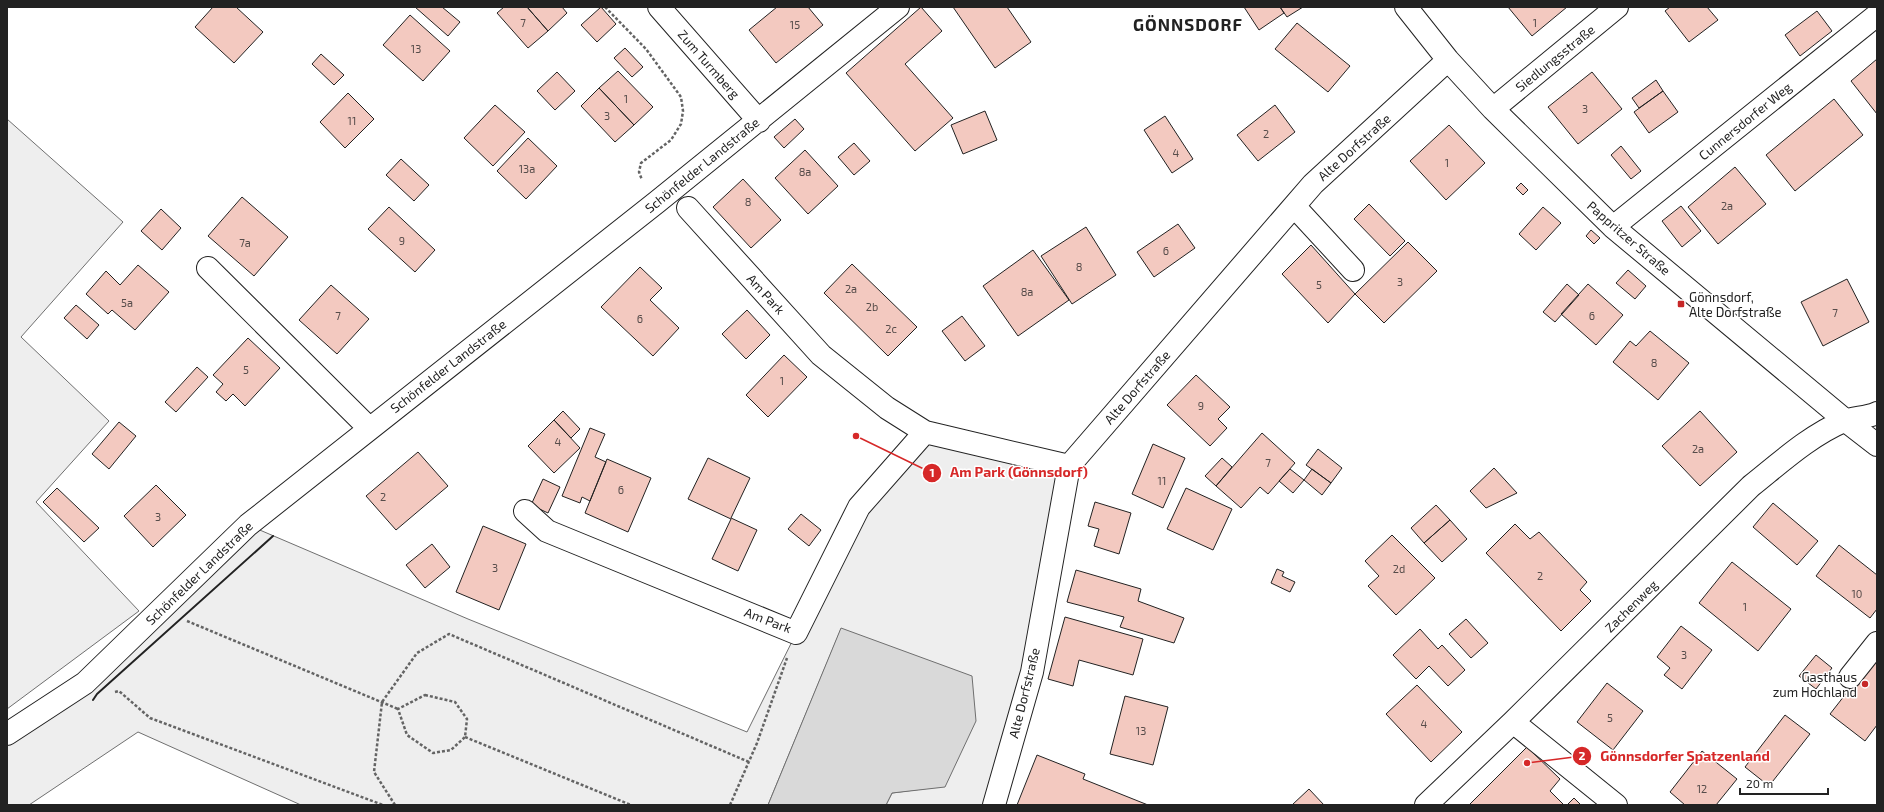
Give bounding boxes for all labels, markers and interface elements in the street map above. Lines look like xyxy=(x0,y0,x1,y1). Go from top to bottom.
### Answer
district label: GÖNNSDORF xyxy=(1133,14,1243,34)
house number: 7 xyxy=(520,16,526,29)
house number: 1 xyxy=(1533,16,1537,29)
house number: 15 xyxy=(790,18,800,31)
street label: Siedlungsstraße xyxy=(1512,21,1598,95)
street label: Zum Turmberg xyxy=(675,26,743,102)
house number: 13 xyxy=(411,42,421,55)
street label: Cunnersdorfer Weg xyxy=(1695,79,1795,163)
house number: 1 xyxy=(624,92,628,105)
house number: 3 xyxy=(1582,102,1588,115)
house number: 3 xyxy=(604,109,610,122)
street label: Alte Dorfstraße xyxy=(1314,110,1394,184)
house number: 11 xyxy=(348,114,356,127)
street label: Schönfelder Landstraße xyxy=(642,114,762,216)
house number: 2 xyxy=(1263,127,1269,140)
house number: 4 xyxy=(1173,146,1180,159)
house number: 1 xyxy=(1445,156,1449,169)
house number: 13a xyxy=(519,162,535,175)
house number: 8a xyxy=(799,165,811,178)
house number: 8 xyxy=(745,195,751,208)
street label: Pappritzer Straße xyxy=(1584,198,1674,278)
house number: 2a xyxy=(1721,199,1733,212)
house number: 9 xyxy=(399,234,405,247)
house number: 7a xyxy=(239,236,251,249)
house number: 6 xyxy=(1163,244,1169,257)
house number: 8 xyxy=(1076,260,1082,273)
street label: Am Park xyxy=(744,270,789,318)
house number: 3 xyxy=(1397,275,1403,288)
house number: 5 xyxy=(1316,278,1322,291)
house number: 2a xyxy=(845,282,857,295)
house number: 8a xyxy=(1021,285,1033,298)
place label: Gönnsdorf, Alte Dorfstraße xyxy=(1689,289,1782,320)
house number: 5a xyxy=(121,296,133,309)
marker: Gönnsdorf, Alte Dorfstraße xyxy=(1676,299,1686,309)
house number: 2b xyxy=(866,300,878,313)
house number: 7 xyxy=(1832,306,1838,319)
house number: 7 xyxy=(335,309,341,322)
house number: 6 xyxy=(1589,309,1595,322)
house number: 6 xyxy=(637,312,643,325)
street label: Schönfelder Landstraße xyxy=(387,316,509,416)
house number: 2c xyxy=(885,322,897,335)
street label: Alte Dorfstraße xyxy=(1101,347,1173,427)
house number: 8 xyxy=(1651,356,1657,369)
house number: 5 xyxy=(243,363,249,376)
house number: 1 xyxy=(780,374,784,387)
house number: 9 xyxy=(1198,399,1204,412)
house number: 4 xyxy=(555,435,562,448)
house number: 2a xyxy=(1692,442,1704,455)
house number: 7 xyxy=(1265,456,1271,469)
callout: Am Park (Gönnsdorf) xyxy=(922,460,1096,486)
text: Am Park (Gönnsdorf) xyxy=(950,463,1088,480)
text: 1 xyxy=(929,465,935,479)
house number: 11 xyxy=(1158,474,1166,487)
house number: 6 xyxy=(618,483,624,496)
house number: 2 xyxy=(380,490,386,503)
house number: 3 xyxy=(155,510,161,523)
street label: Schönfelder Landstraße xyxy=(142,518,256,628)
house number: 3 xyxy=(492,561,498,574)
house number: 2d xyxy=(1393,562,1405,575)
house number: 2 xyxy=(1537,569,1543,582)
street label: Zachenweg xyxy=(1601,576,1661,636)
house number: 10 xyxy=(1851,587,1863,600)
house number: 1 xyxy=(1743,600,1747,613)
street label: Am Park xyxy=(742,604,794,636)
street label: Alte Dorfstraße xyxy=(1005,646,1043,740)
house number: 3 xyxy=(1681,648,1687,661)
place label: Gasthaus zum Hochland xyxy=(1773,669,1857,700)
marker: Gasthaus zum Hochland xyxy=(1860,679,1870,689)
house number: 5 xyxy=(1607,711,1613,724)
house number: 4 xyxy=(1421,717,1428,730)
house number: 13 xyxy=(1136,724,1146,737)
callout: Gönnsdorfer Spatzenland xyxy=(1572,743,1778,769)
text: Gönnsdorfer Spatzenland xyxy=(1600,747,1770,764)
text: 2 xyxy=(1579,748,1586,762)
scale bar xyxy=(1740,770,1828,796)
text: 20 m xyxy=(1746,776,1773,790)
house number: 12 xyxy=(1697,782,1707,795)

